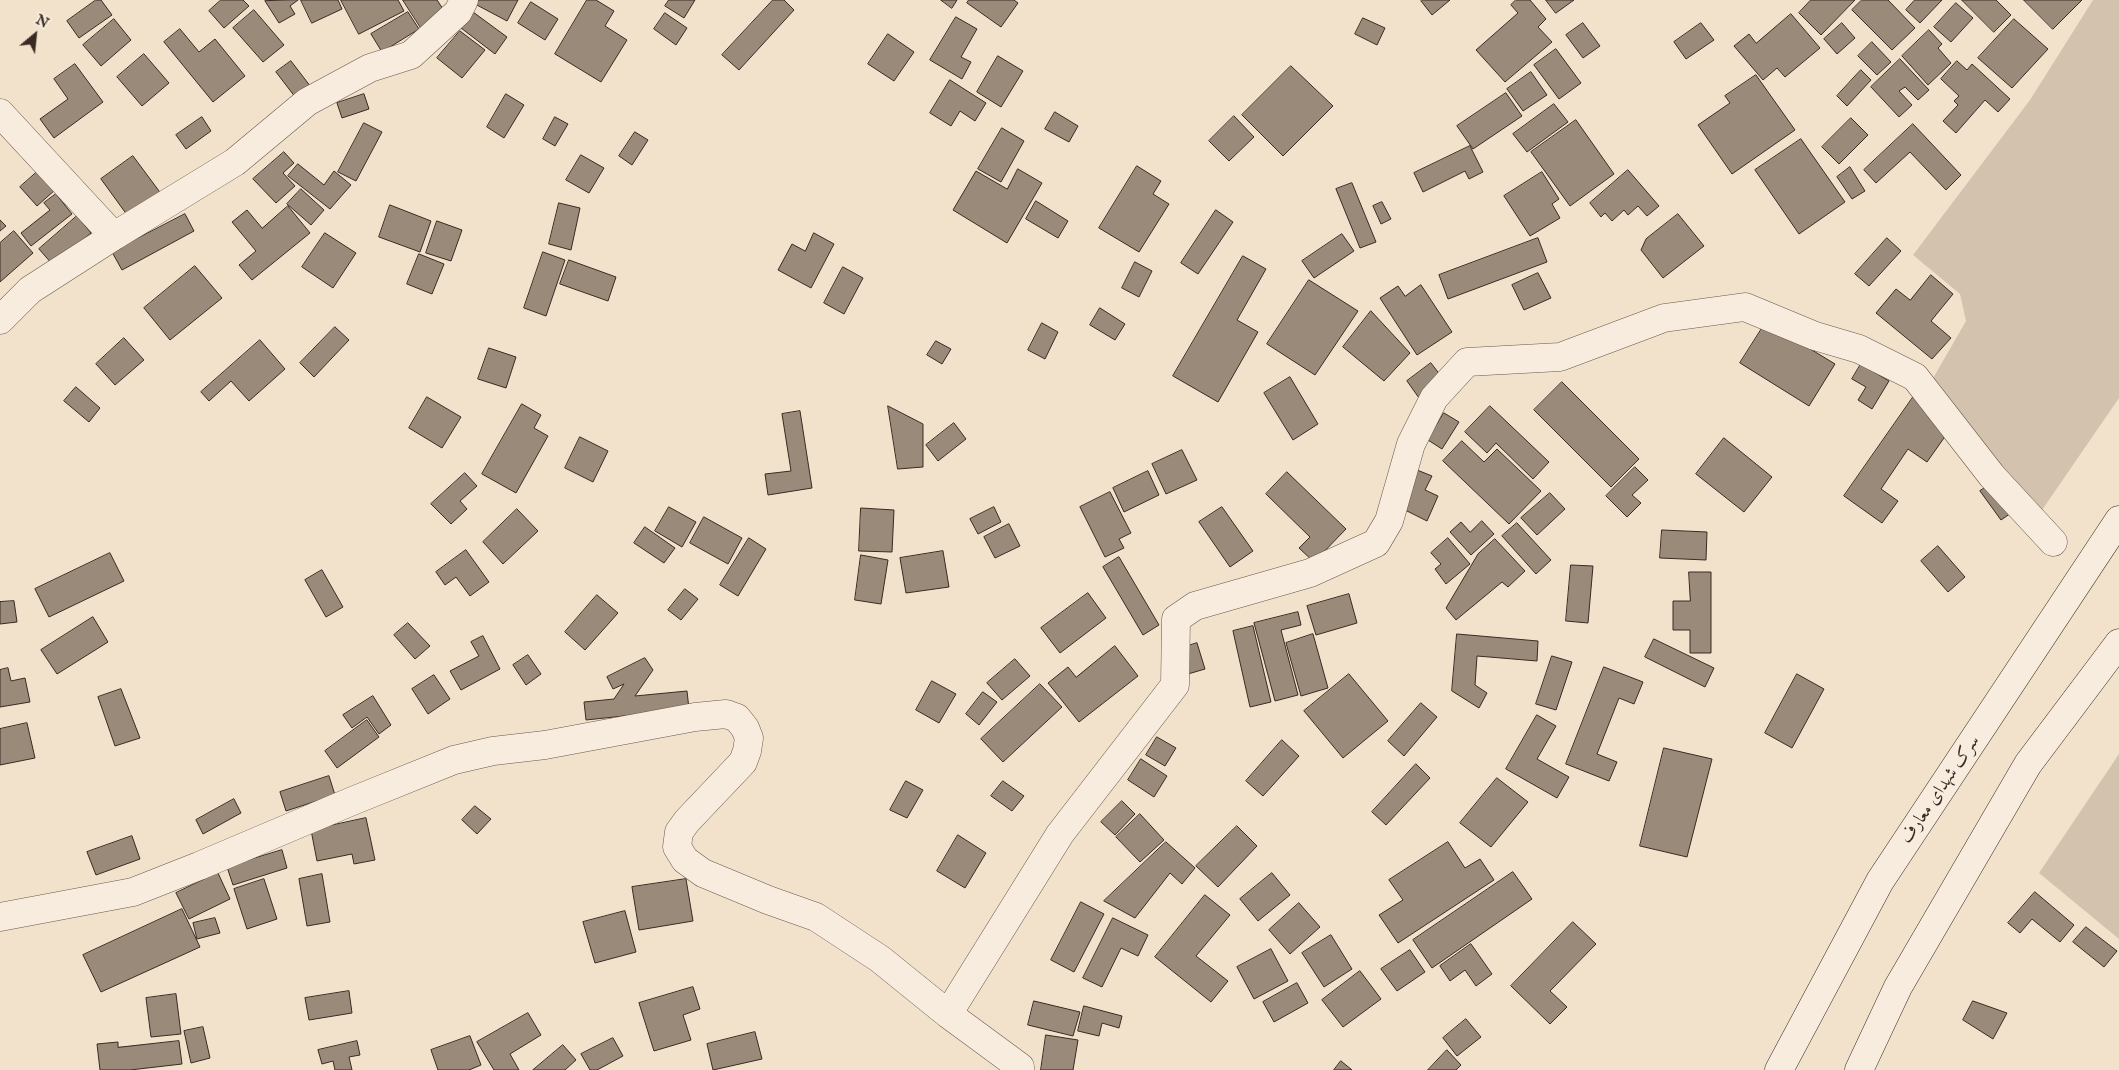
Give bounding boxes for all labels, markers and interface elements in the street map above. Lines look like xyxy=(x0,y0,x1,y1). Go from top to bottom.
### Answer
north arrow xyxy=(10,10,60,60)
text: N xyxy=(32,11,52,33)
street label: سرک شهدای معارف xyxy=(1897,732,1985,848)

